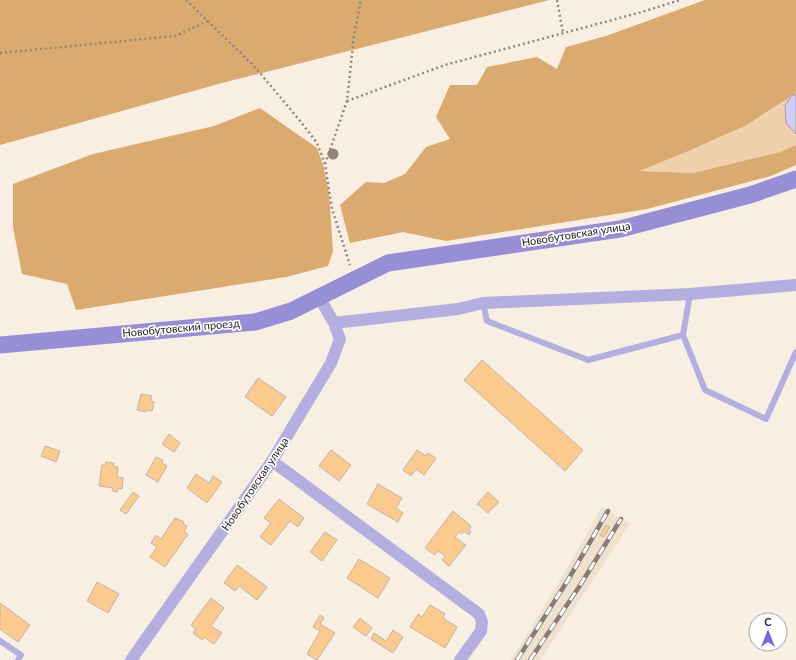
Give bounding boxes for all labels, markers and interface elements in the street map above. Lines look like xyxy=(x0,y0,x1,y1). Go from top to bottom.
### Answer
street label: Новобутовская улица xyxy=(521,218,631,249)
street label: Новобутовский проезд xyxy=(122,316,240,339)
street label: Новобутовская улица xyxy=(218,435,291,533)
north arrow xyxy=(748,612,788,652)
text: С xyxy=(764,615,772,628)

